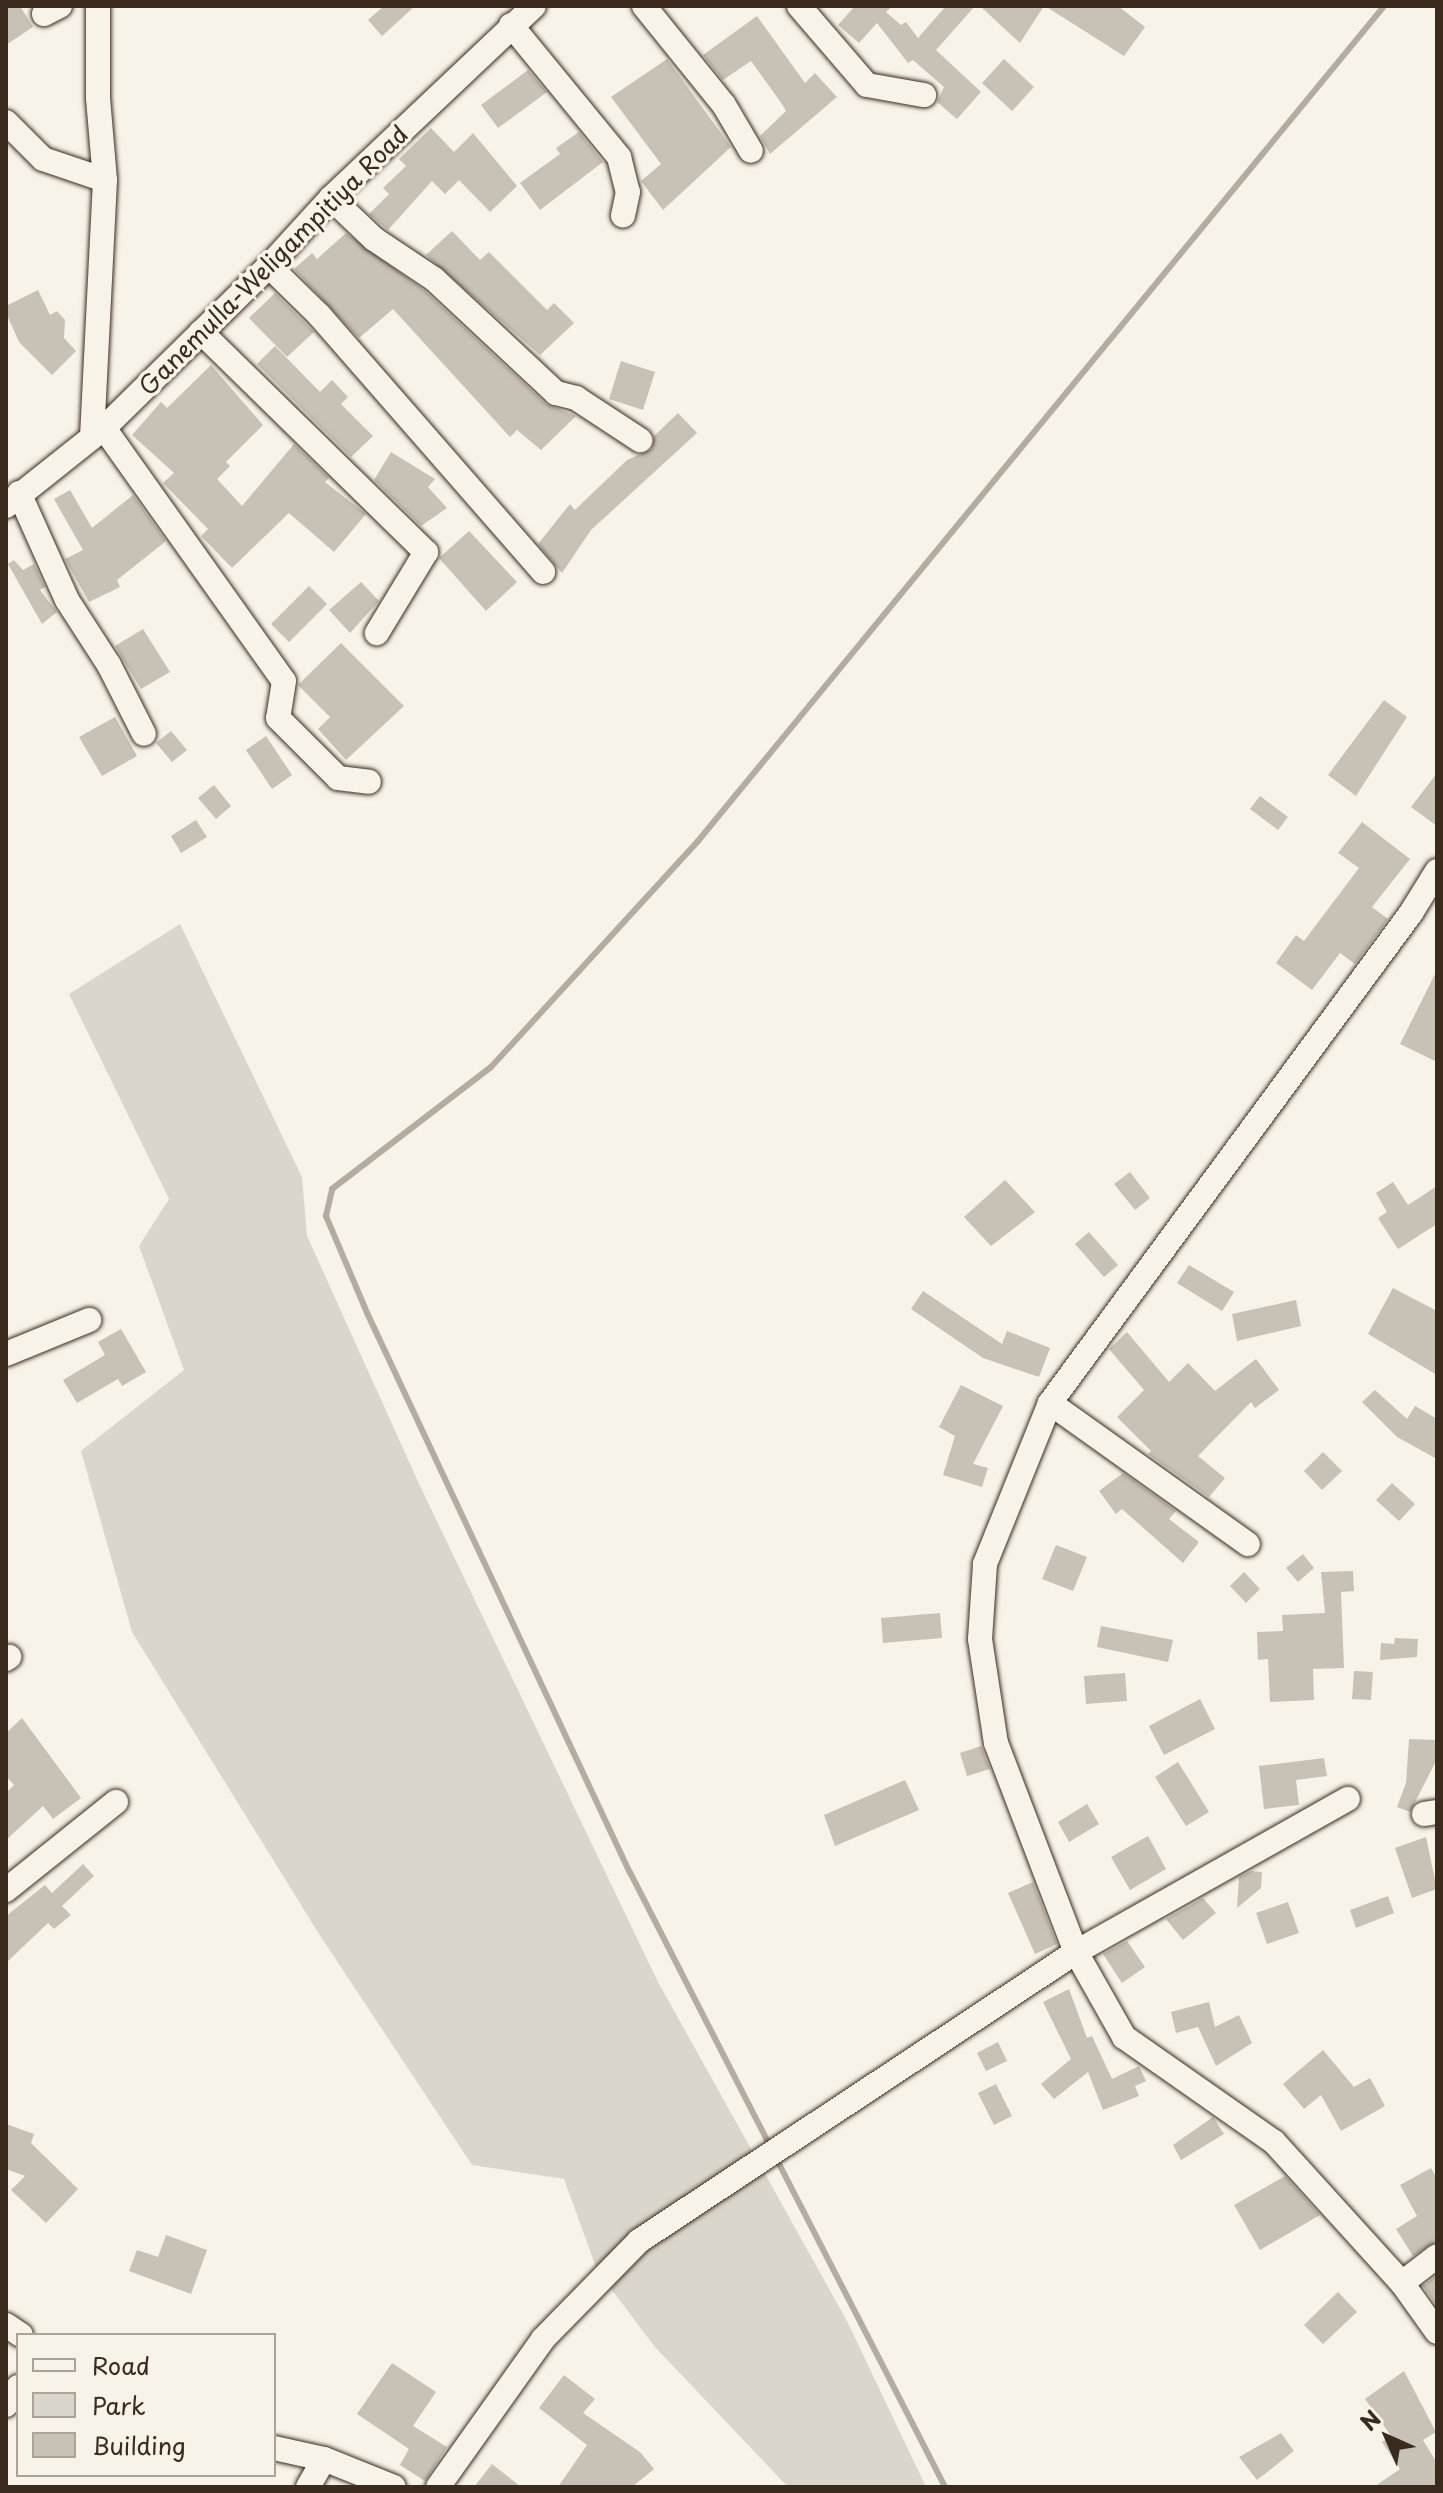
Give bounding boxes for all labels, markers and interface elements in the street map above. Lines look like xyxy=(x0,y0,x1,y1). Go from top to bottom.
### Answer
street label: Ganemulla-Weligampitiya Road xyxy=(132,119,414,401)
legend xyxy=(16,2333,276,2477)
text: Road xyxy=(92,2347,150,2383)
text: Park xyxy=(92,2387,146,2423)
north arrow xyxy=(1347,2397,1427,2477)
text: N xyxy=(1352,2402,1388,2438)
text: Building xyxy=(92,2427,186,2463)

